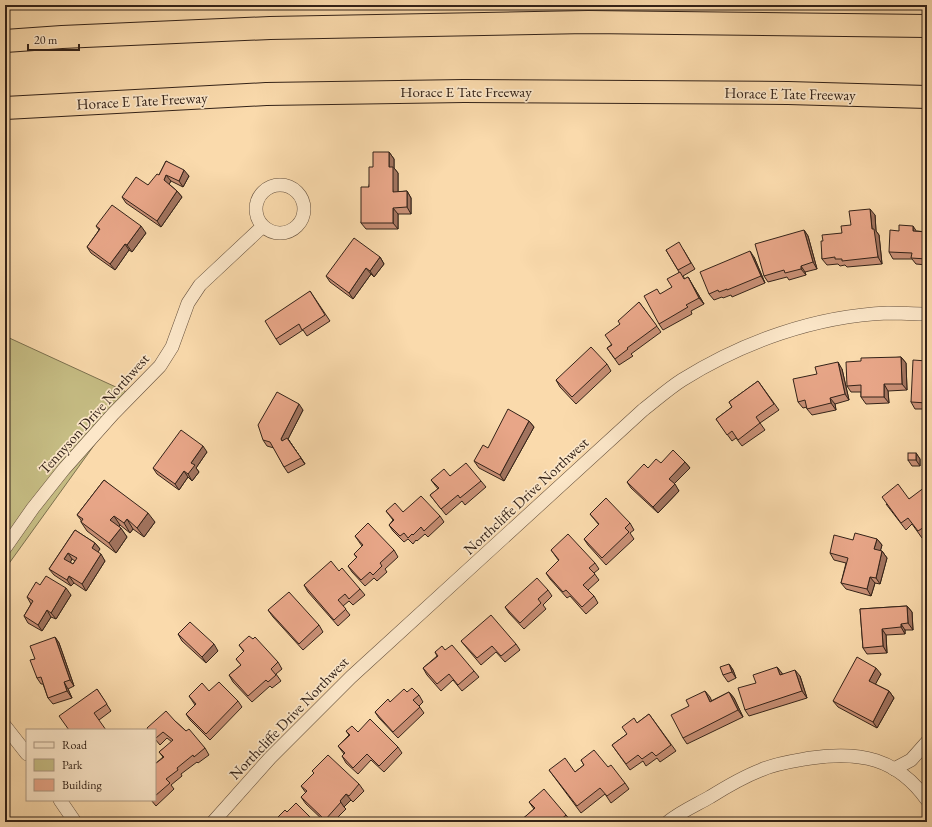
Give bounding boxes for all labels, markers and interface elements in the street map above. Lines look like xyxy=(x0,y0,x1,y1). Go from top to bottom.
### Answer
scale bar xyxy=(28,26,79,52)
text: 20 m xyxy=(34,32,58,48)
street label: Horace E Tate Freeway xyxy=(400,82,532,101)
street label: Horace E Tate Freeway xyxy=(724,83,856,104)
street label: Horace E Tate Freeway xyxy=(76,88,209,113)
street label: Tennyson Drive Northwest xyxy=(34,349,153,478)
street label: Northcliffe Drive Northwest xyxy=(459,433,592,558)
street label: Northcliffe Drive Northwest xyxy=(225,652,353,783)
legend xyxy=(26,729,156,801)
text: Road xyxy=(62,737,88,753)
text: Park xyxy=(62,757,83,773)
text: Building xyxy=(62,777,103,793)

